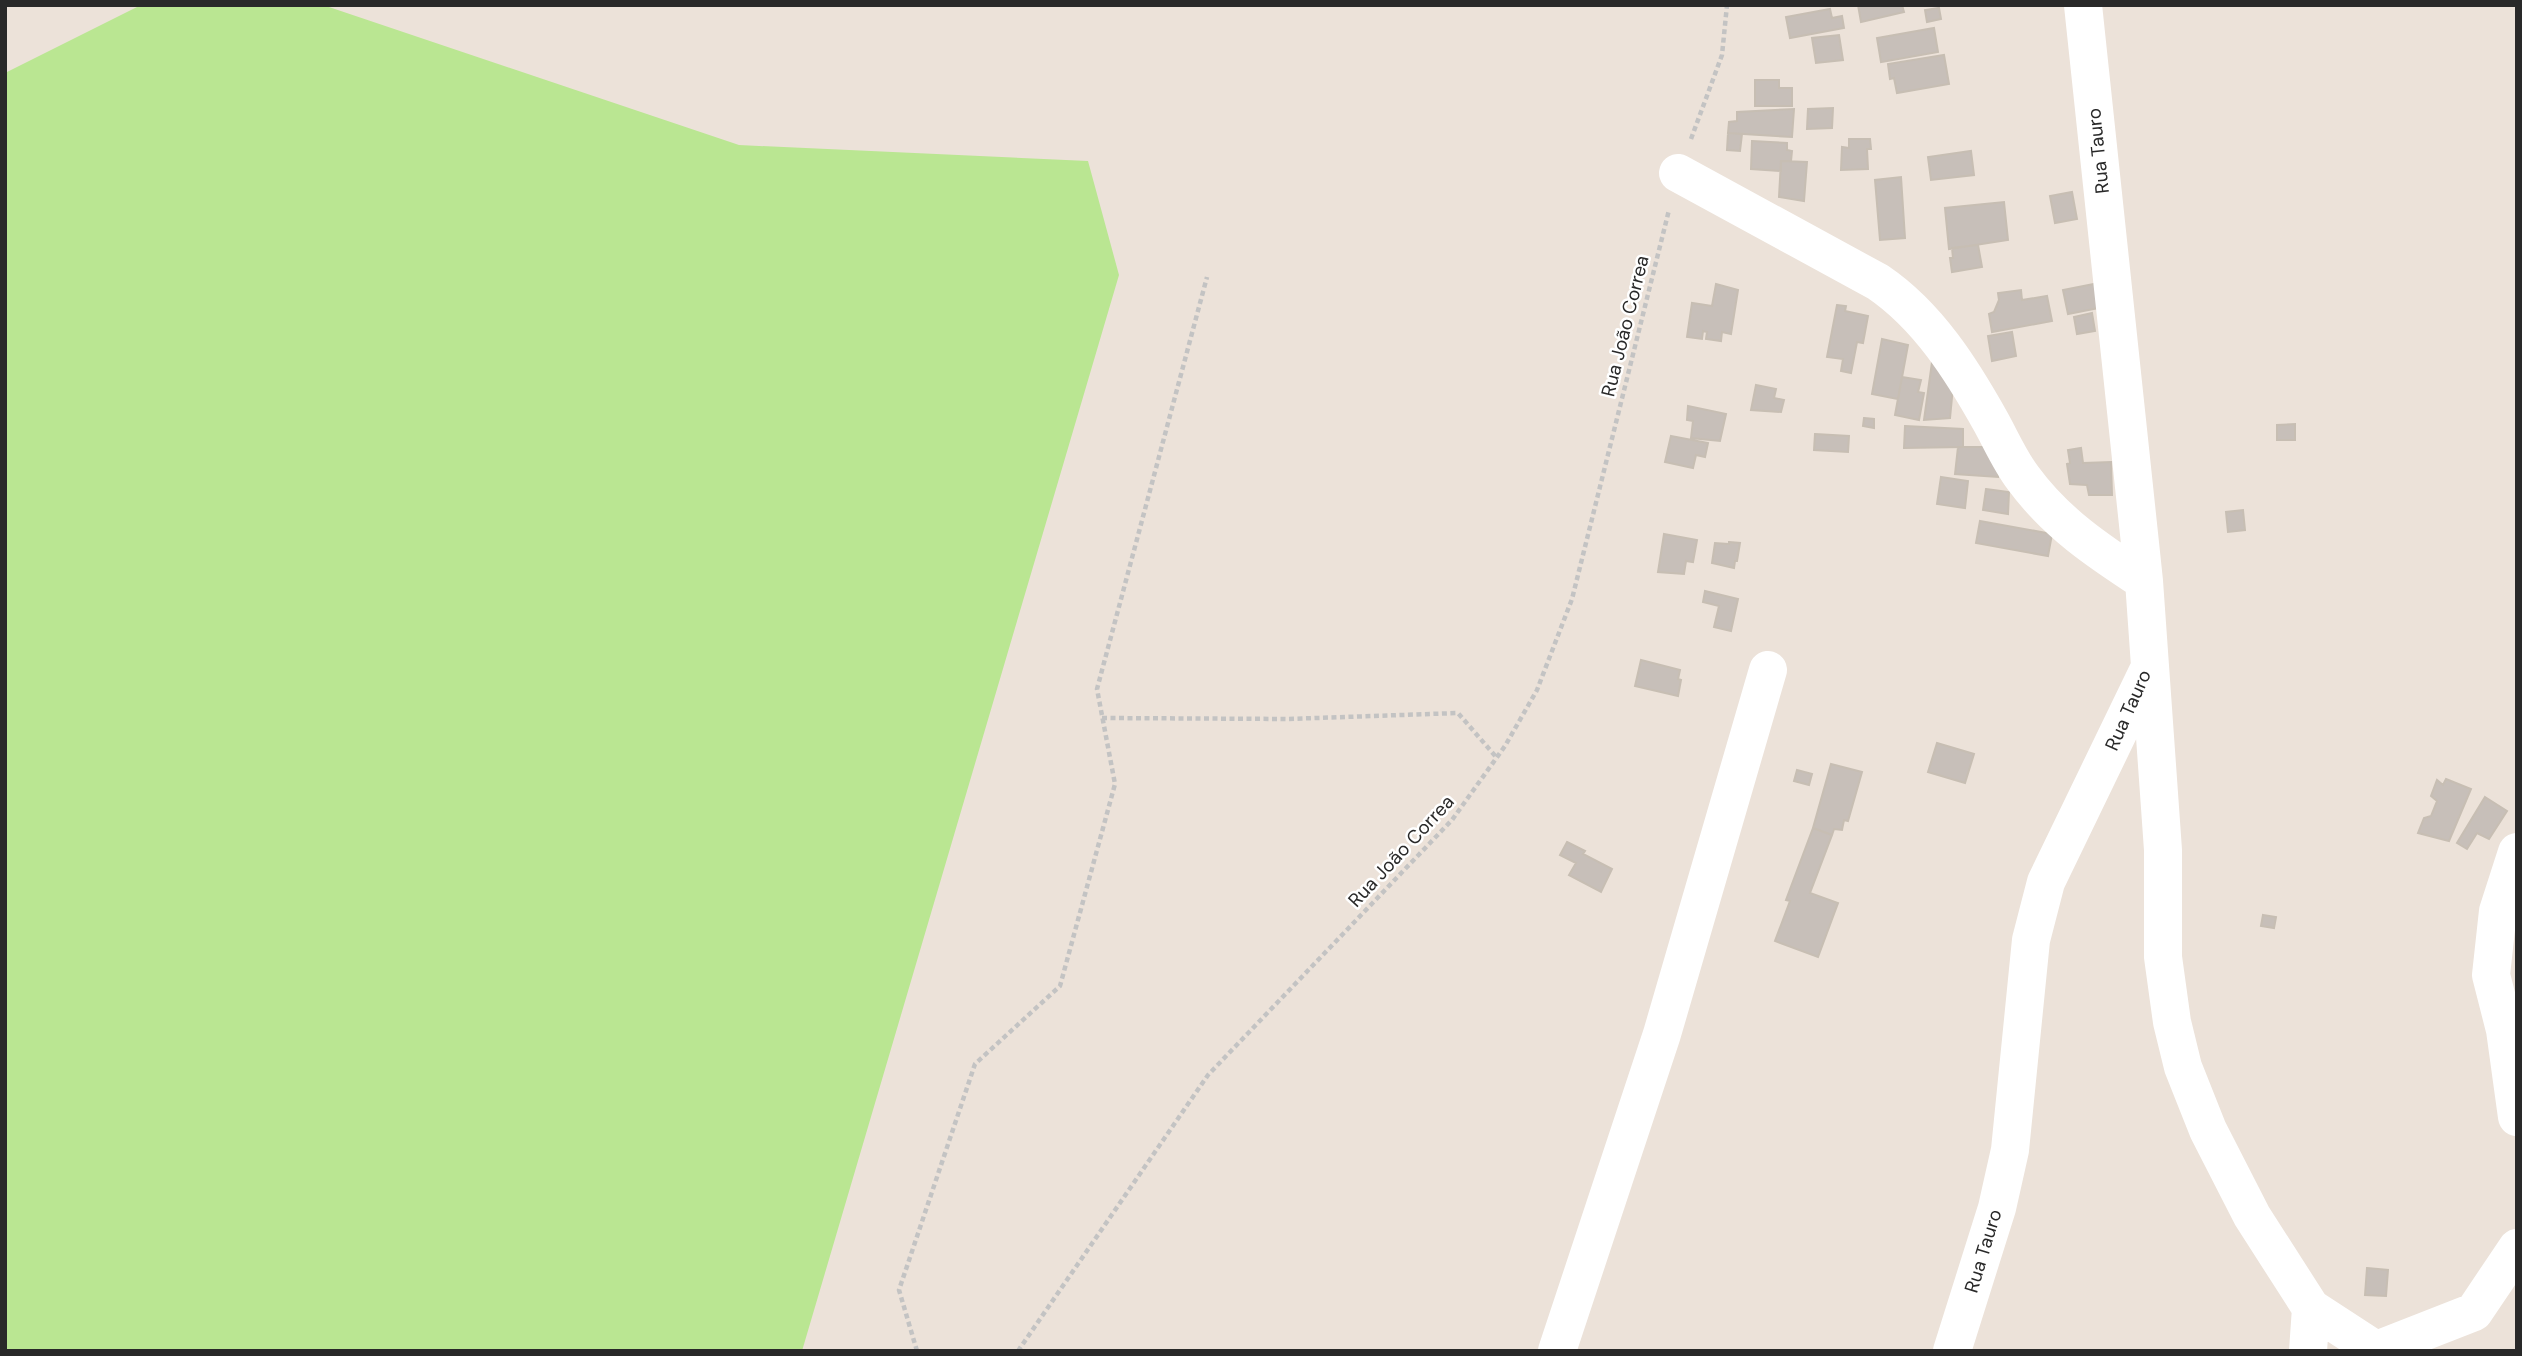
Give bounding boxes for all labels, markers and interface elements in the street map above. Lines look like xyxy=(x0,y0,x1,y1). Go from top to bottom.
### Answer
street label: Rua Tauro xyxy=(2081,107,2115,195)
street label: Rua João Correa xyxy=(1595,253,1655,399)
street label: Rua Tauro xyxy=(2099,666,2157,754)
street label: Rua João Correa xyxy=(1343,790,1459,912)
street label: Rua Tauro xyxy=(1958,1206,2008,1296)

